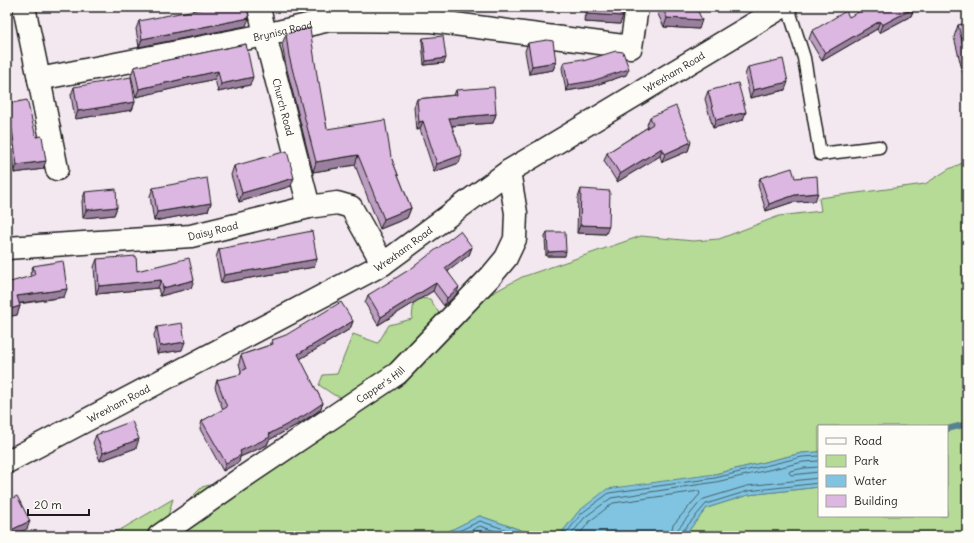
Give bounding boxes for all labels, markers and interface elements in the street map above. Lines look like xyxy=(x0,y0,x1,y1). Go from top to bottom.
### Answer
street label: Brynisa Road xyxy=(252,18,314,44)
street label: Wrexham Road xyxy=(641,48,707,95)
street label: Church Road xyxy=(270,77,297,137)
street label: Daisy Road xyxy=(187,218,239,243)
street label: Wrexham Road xyxy=(372,223,435,274)
street label: Capper's Hill xyxy=(354,364,407,406)
street label: Wrexham Road xyxy=(85,381,152,425)
legend xyxy=(818,425,948,517)
text: Road xyxy=(854,433,882,448)
text: Park xyxy=(854,453,879,468)
text: Water xyxy=(854,473,887,488)
scale bar xyxy=(28,491,89,517)
text: Building xyxy=(854,493,898,508)
text: 20 m xyxy=(34,497,62,512)

